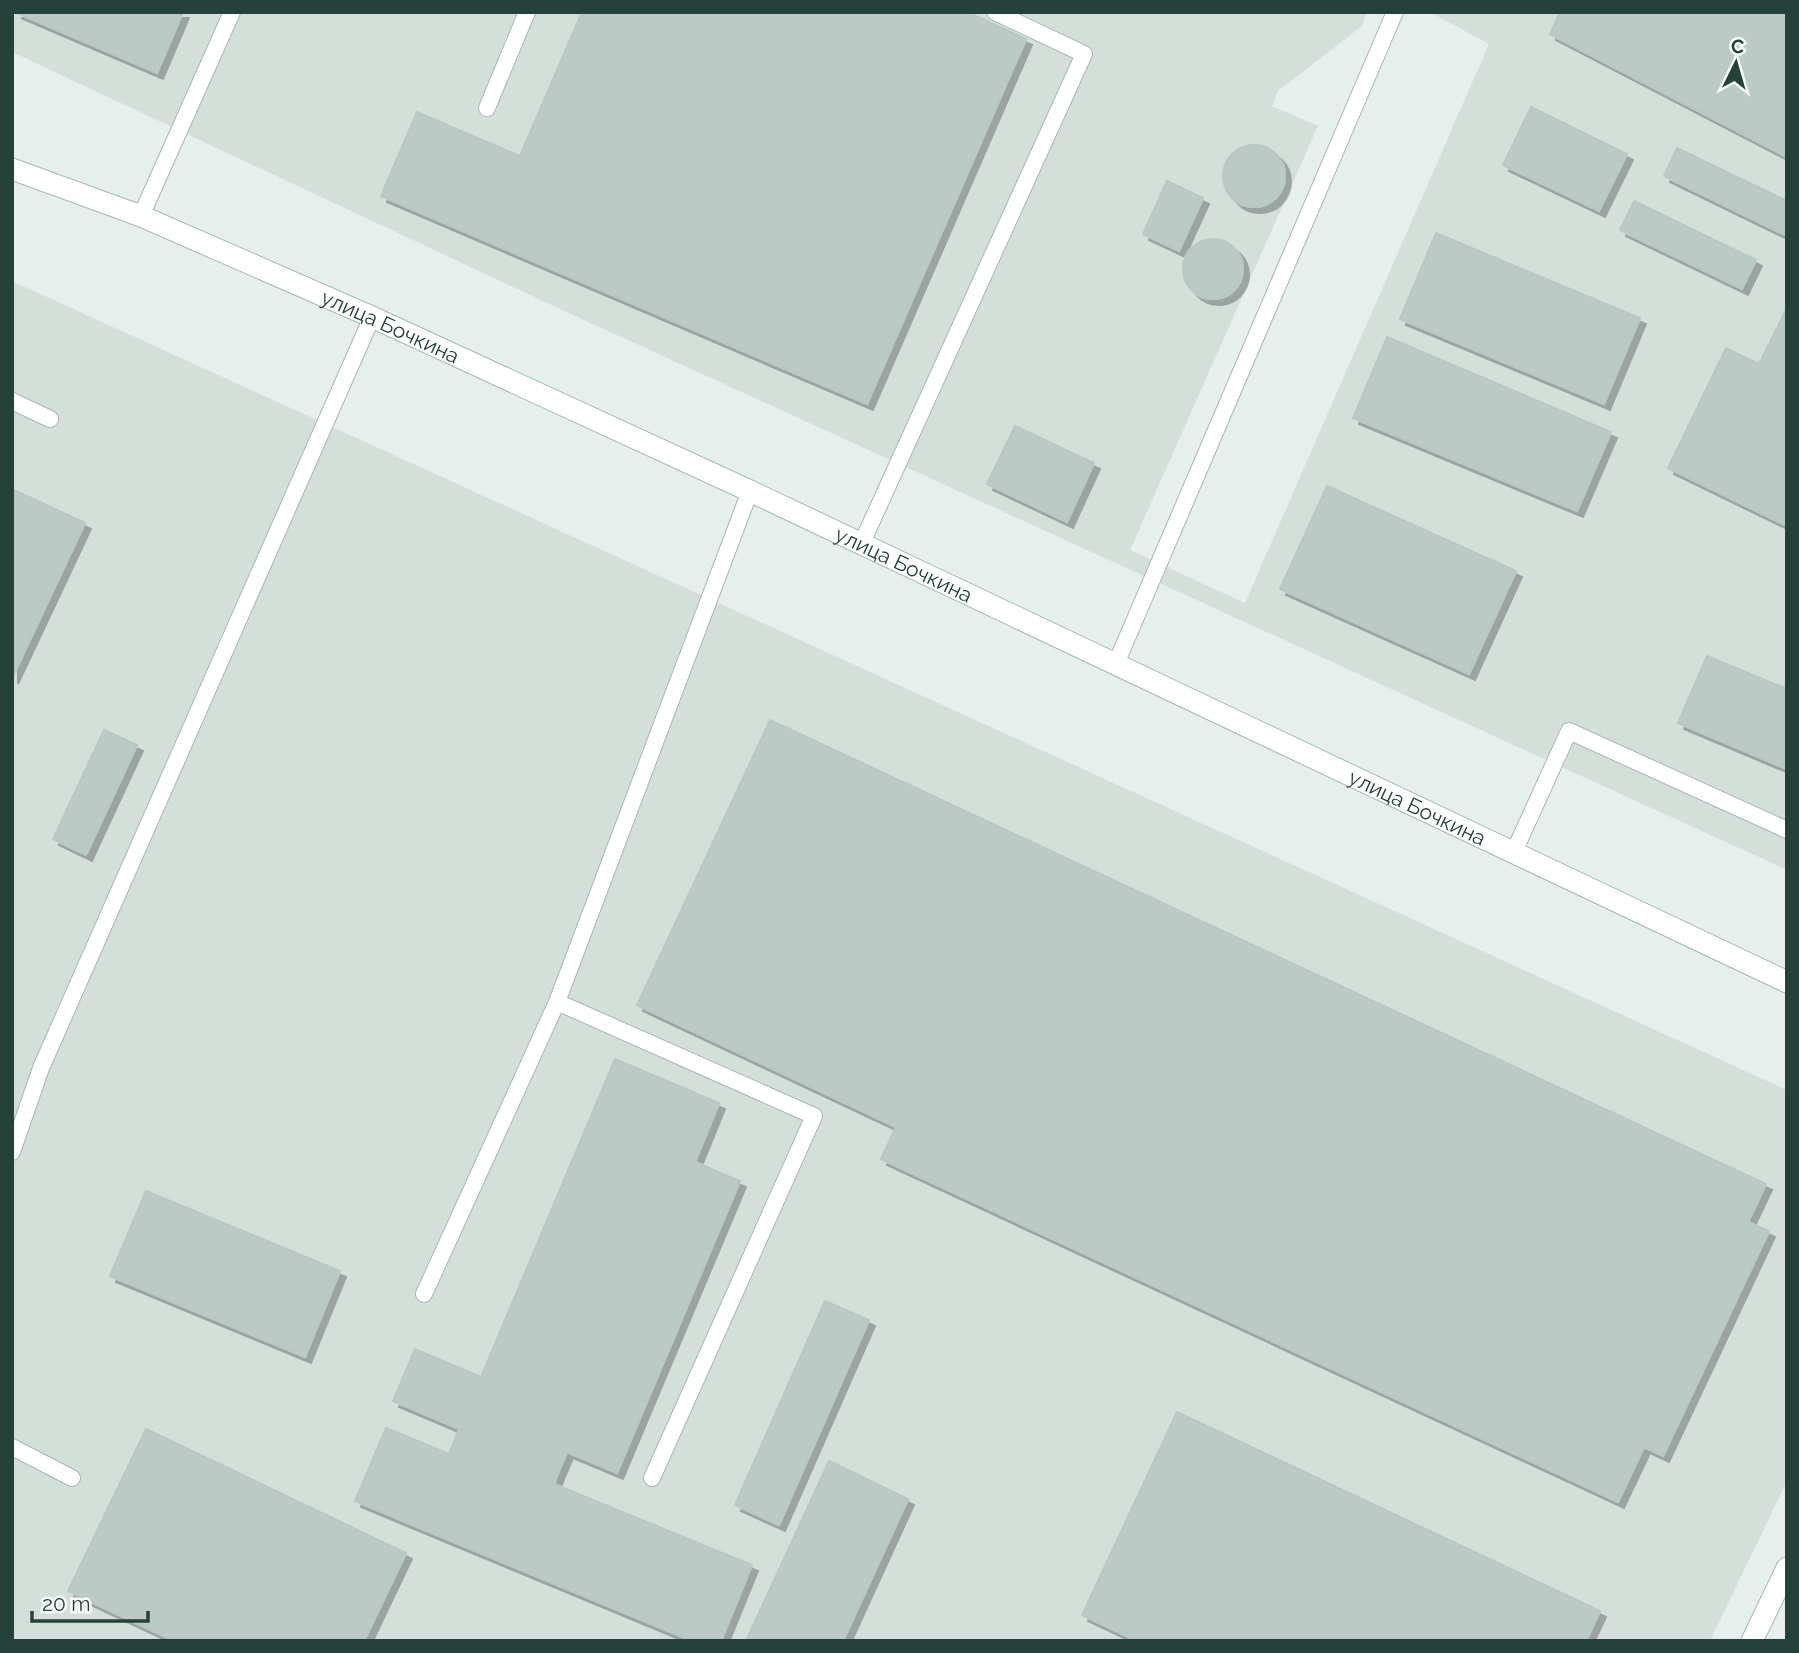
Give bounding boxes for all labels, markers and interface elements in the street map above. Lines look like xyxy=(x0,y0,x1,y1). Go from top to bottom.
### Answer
north arrow xyxy=(1701,28,1771,98)
text: С xyxy=(1730,35,1745,58)
street label: улица Бочкина xyxy=(318,284,464,368)
street label: улица Бочкина xyxy=(831,521,977,607)
street label: улица Бочкина xyxy=(1345,764,1490,850)
scale bar xyxy=(32,1580,147,1624)
text: 20 m xyxy=(42,1591,90,1616)

